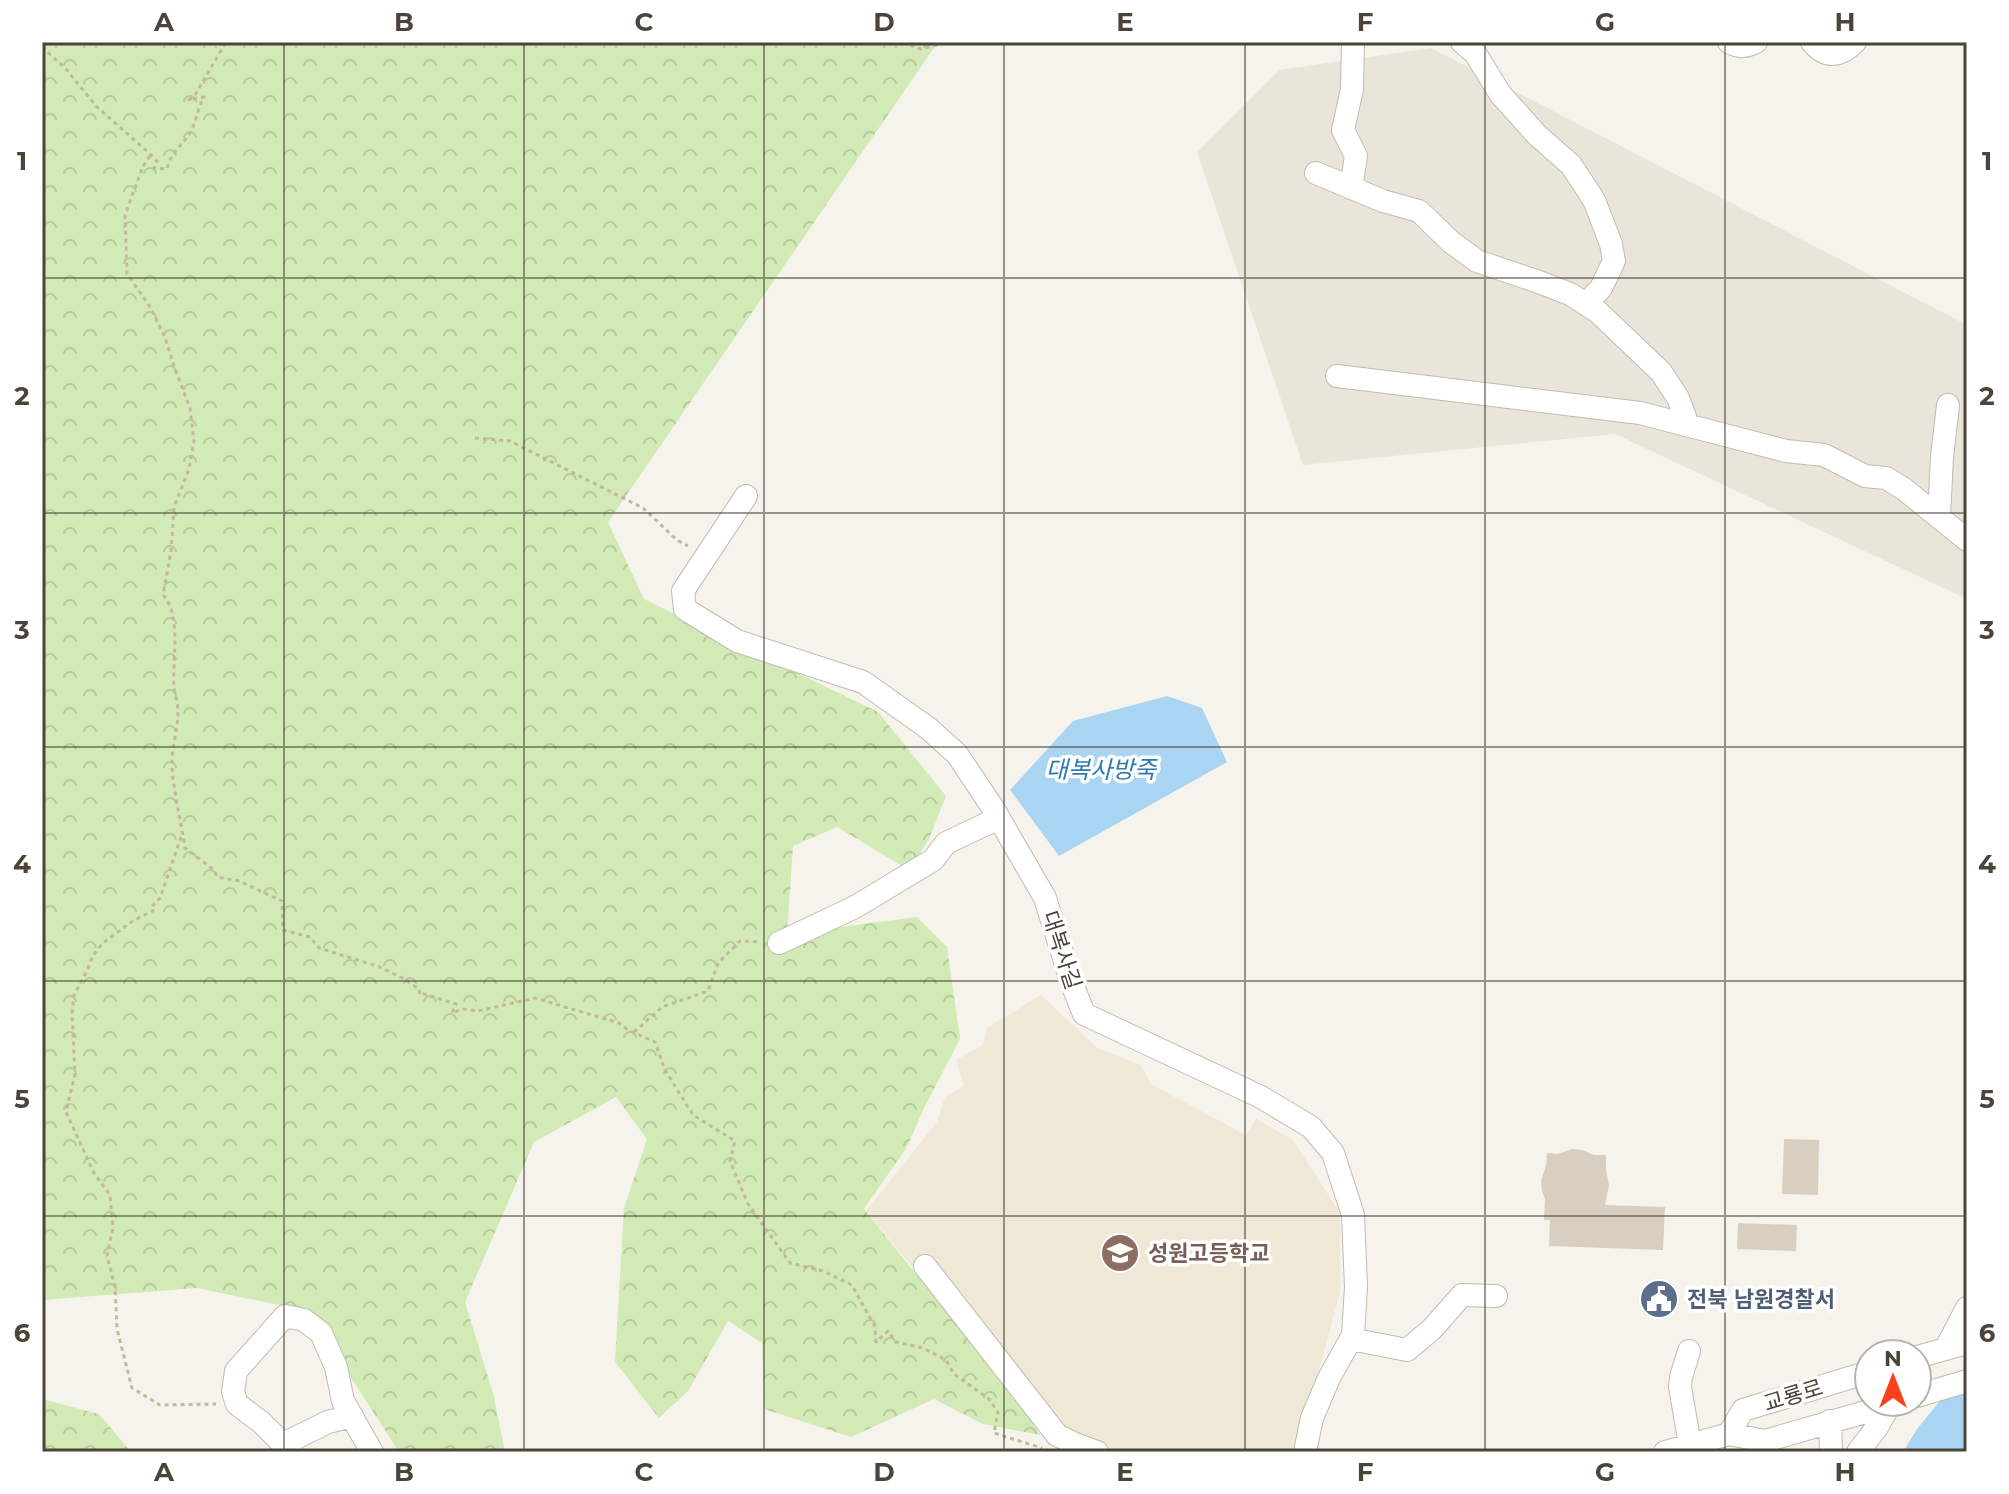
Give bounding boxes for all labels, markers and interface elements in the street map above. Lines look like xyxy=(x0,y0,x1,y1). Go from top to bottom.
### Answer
text: A xyxy=(153,6,175,38)
text: B xyxy=(394,6,414,38)
text: C xyxy=(635,6,654,38)
text: D xyxy=(873,6,895,38)
text: E xyxy=(1116,6,1134,38)
text: F xyxy=(1357,6,1373,38)
text: G xyxy=(1595,6,1615,38)
text: H xyxy=(1834,6,1856,38)
text: 1 xyxy=(17,145,27,177)
text: 1 xyxy=(1982,145,1992,177)
text: 2 xyxy=(14,380,30,412)
text: 2 xyxy=(1979,380,1995,412)
text: 3 xyxy=(13,614,30,646)
text: 3 xyxy=(1978,614,1995,646)
water label: 대복사방죽 xyxy=(1046,755,1158,784)
text: 4 xyxy=(13,848,31,880)
text: 4 xyxy=(1978,848,1996,880)
street label: 대복사길 xyxy=(1036,907,1087,993)
text: 5 xyxy=(14,1083,30,1115)
text: 5 xyxy=(1979,1083,1995,1115)
school or university icon: 성원고등학교 xyxy=(1099,1232,1141,1274)
place label: 성원고등학교 xyxy=(1148,1240,1269,1267)
public building icon: 전북 남원경찰서 xyxy=(1638,1278,1680,1320)
place label: 전북 남원경찰서 xyxy=(1687,1286,1835,1313)
text: 6 xyxy=(14,1317,31,1349)
text: 6 xyxy=(1979,1317,1996,1349)
north arrow xyxy=(1853,1338,1933,1418)
text: N xyxy=(1884,1345,1902,1372)
street label: 교룡로 xyxy=(1760,1374,1826,1417)
text: A xyxy=(153,1456,175,1488)
text: B xyxy=(394,1456,414,1488)
text: C xyxy=(635,1456,654,1488)
text: D xyxy=(873,1456,895,1488)
text: E xyxy=(1116,1456,1134,1488)
text: F xyxy=(1357,1456,1373,1488)
text: G xyxy=(1595,1456,1615,1488)
text: H xyxy=(1834,1456,1856,1488)

